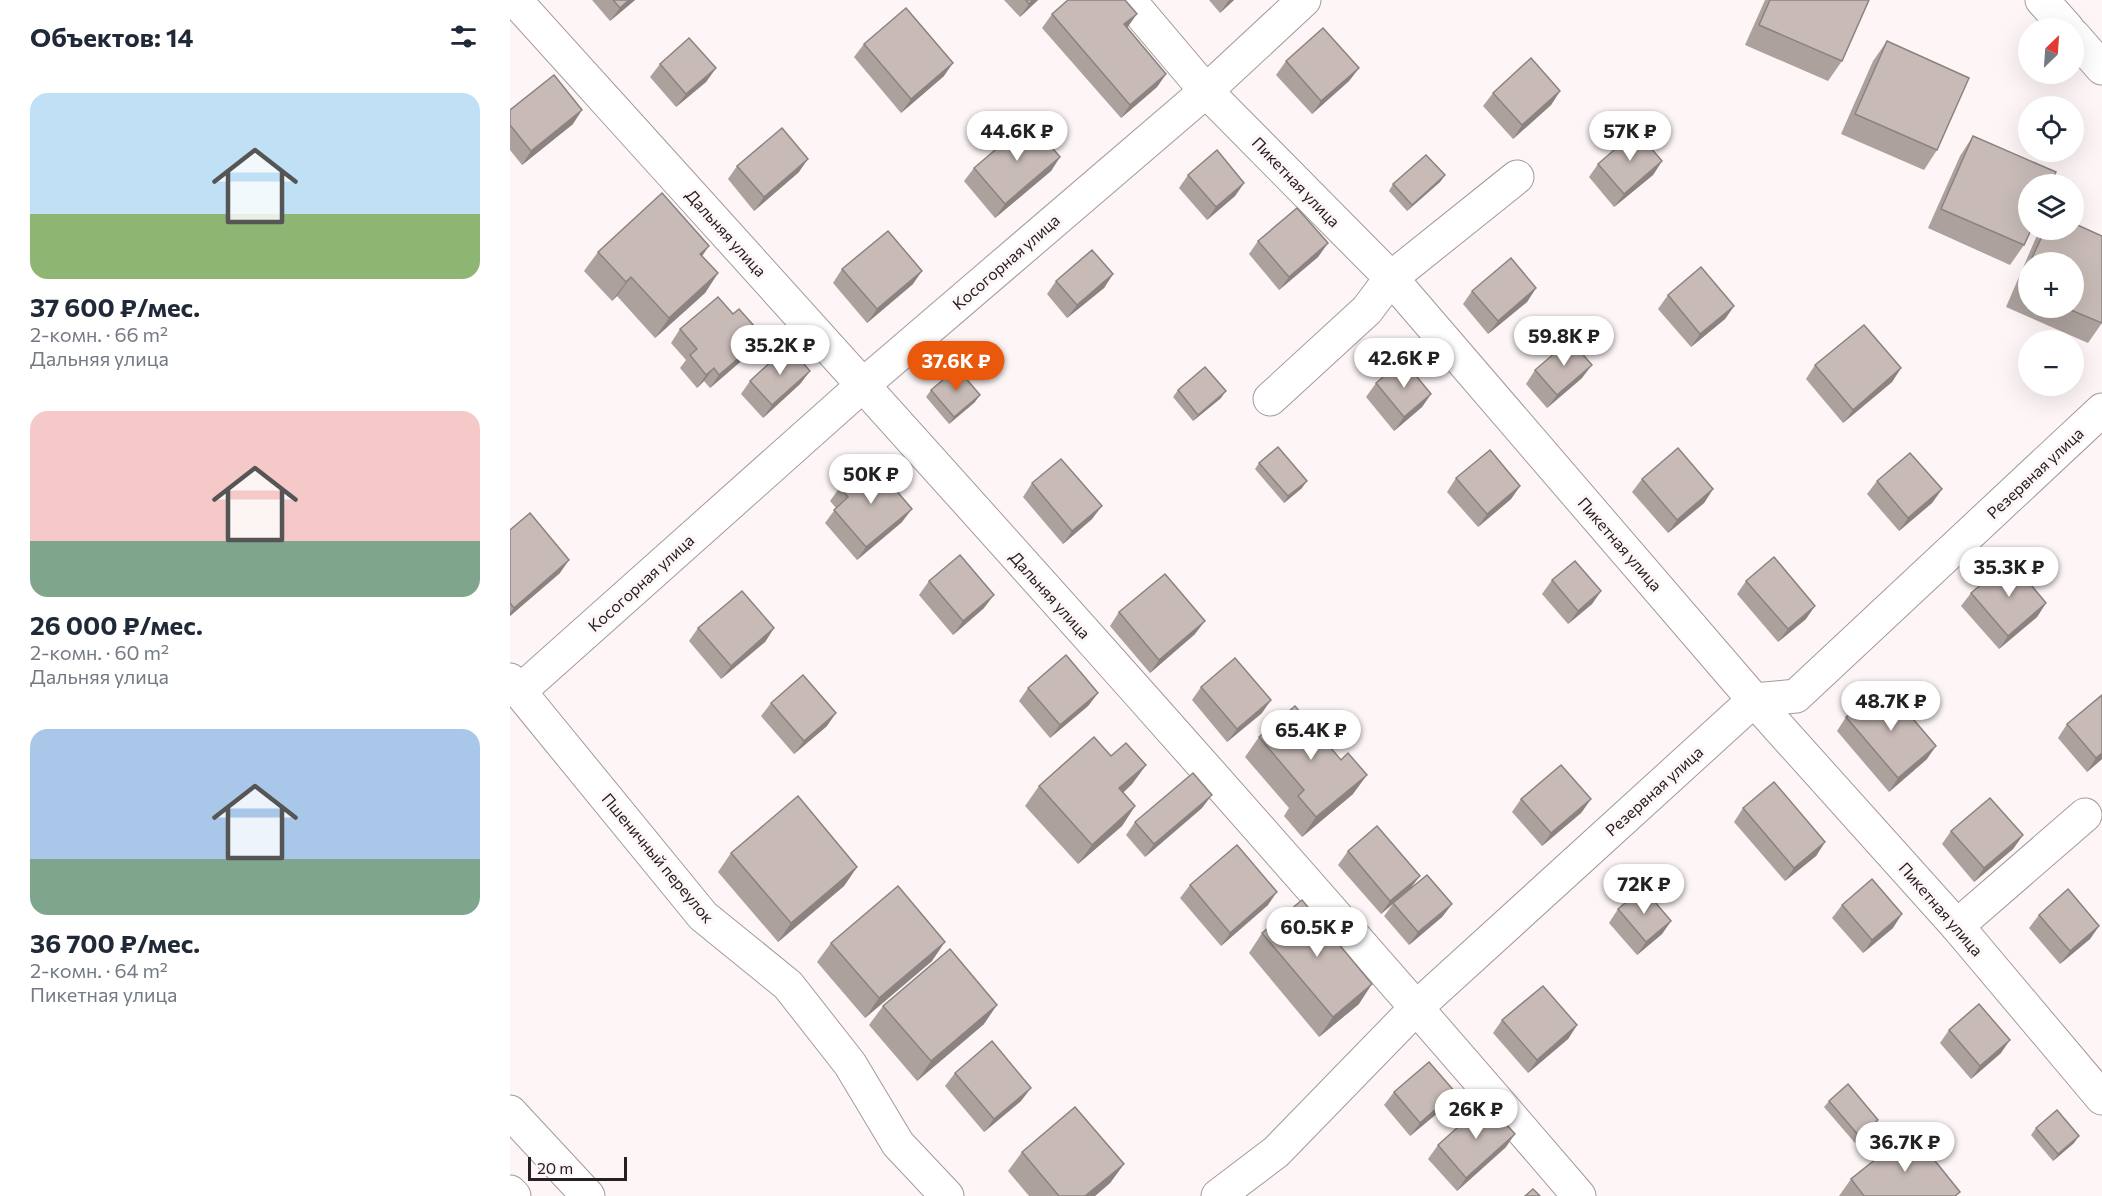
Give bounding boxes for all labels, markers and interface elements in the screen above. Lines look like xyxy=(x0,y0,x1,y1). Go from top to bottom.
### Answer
north arrow xyxy=(2018,18,2084,84)
map controls xyxy=(2018,18,2084,396)
icon: filters xyxy=(447,20,480,53)
text: Объектов: 14 xyxy=(30,21,194,52)
button: locate xyxy=(2018,96,2084,162)
pin: 44.6K ₽ xyxy=(962,111,1072,162)
pin: 57K ₽ xyxy=(1588,111,1672,162)
text: 44.6K ₽ xyxy=(981,118,1053,142)
text: 57K ₽ xyxy=(1603,118,1657,142)
icon: home xyxy=(201,132,309,240)
street label: Пикетная улица xyxy=(1249,133,1344,231)
button: layers xyxy=(2018,174,2084,240)
street label: Дальняя улица xyxy=(682,185,771,280)
street label: Косогорная улица xyxy=(948,210,1063,313)
button: + xyxy=(2018,252,2084,318)
text: 37 600 ₽/мес. xyxy=(30,291,200,322)
pin: 59.8K ₽ xyxy=(1509,316,1619,367)
text: 2-комн. · 66 m² xyxy=(30,322,168,346)
text: 59.8K ₽ xyxy=(1528,323,1600,347)
pin: 35.2K ₽ xyxy=(725,325,835,376)
button: − xyxy=(2018,330,2084,396)
text: 35.2K ₽ xyxy=(745,332,815,356)
pin: 42.6K ₽ xyxy=(1349,338,1459,389)
pin: 37.6K ₽ xyxy=(901,341,1011,392)
text: 42.6K ₽ xyxy=(1368,345,1440,369)
text: Дальняя улица xyxy=(30,346,169,370)
text: 37.6K ₽ xyxy=(921,348,991,372)
street label: Резервная улица xyxy=(1983,423,2087,522)
icon: home xyxy=(201,450,309,558)
pin: 50K ₽ xyxy=(829,454,913,505)
text: 50K ₽ xyxy=(843,461,899,485)
street label: Пикетная улица xyxy=(1575,493,1666,594)
street label: Косогорная улица xyxy=(584,530,697,635)
street label: Дальняя улица xyxy=(1006,547,1095,642)
pin: 35.3K ₽ xyxy=(1954,547,2064,598)
text: 35.3K ₽ xyxy=(1974,554,2044,578)
text: 26 000 ₽/мес. xyxy=(30,609,203,640)
text: 2-комн. · 60 m² xyxy=(30,640,169,664)
text: Дальняя улица xyxy=(30,664,169,688)
pin: 48.7K ₽ xyxy=(1836,681,1946,732)
text: 48.7K ₽ xyxy=(1855,688,1927,712)
pin: 65.4K ₽ xyxy=(1256,710,1366,761)
text: 65.4K ₽ xyxy=(1275,717,1347,741)
street label: Резервная улица xyxy=(1601,742,1706,839)
icon: home xyxy=(201,768,309,876)
street label: Пшеничный переулок xyxy=(599,789,719,927)
street label: Пикетная улица xyxy=(1896,858,1987,959)
pin: 72K ₽ xyxy=(1602,864,1686,915)
text: 72K ₽ xyxy=(1617,871,1671,895)
pin: 60.5K ₽ xyxy=(1262,907,1372,958)
text: 60.5K ₽ xyxy=(1280,914,1354,938)
text: 36 700 ₽/мес. xyxy=(30,927,200,958)
text: 2-комн. · 64 m² xyxy=(30,958,168,982)
text: Пикетная улица xyxy=(30,982,177,1006)
pin: 26K ₽ xyxy=(1434,1089,1518,1140)
text: 26K ₽ xyxy=(1449,1096,1503,1120)
pin: 36.7K ₽ xyxy=(1850,1122,1960,1173)
text: 36.7K ₽ xyxy=(1870,1129,1940,1153)
scale bar xyxy=(528,1154,627,1182)
text: 20 m xyxy=(537,1158,573,1177)

